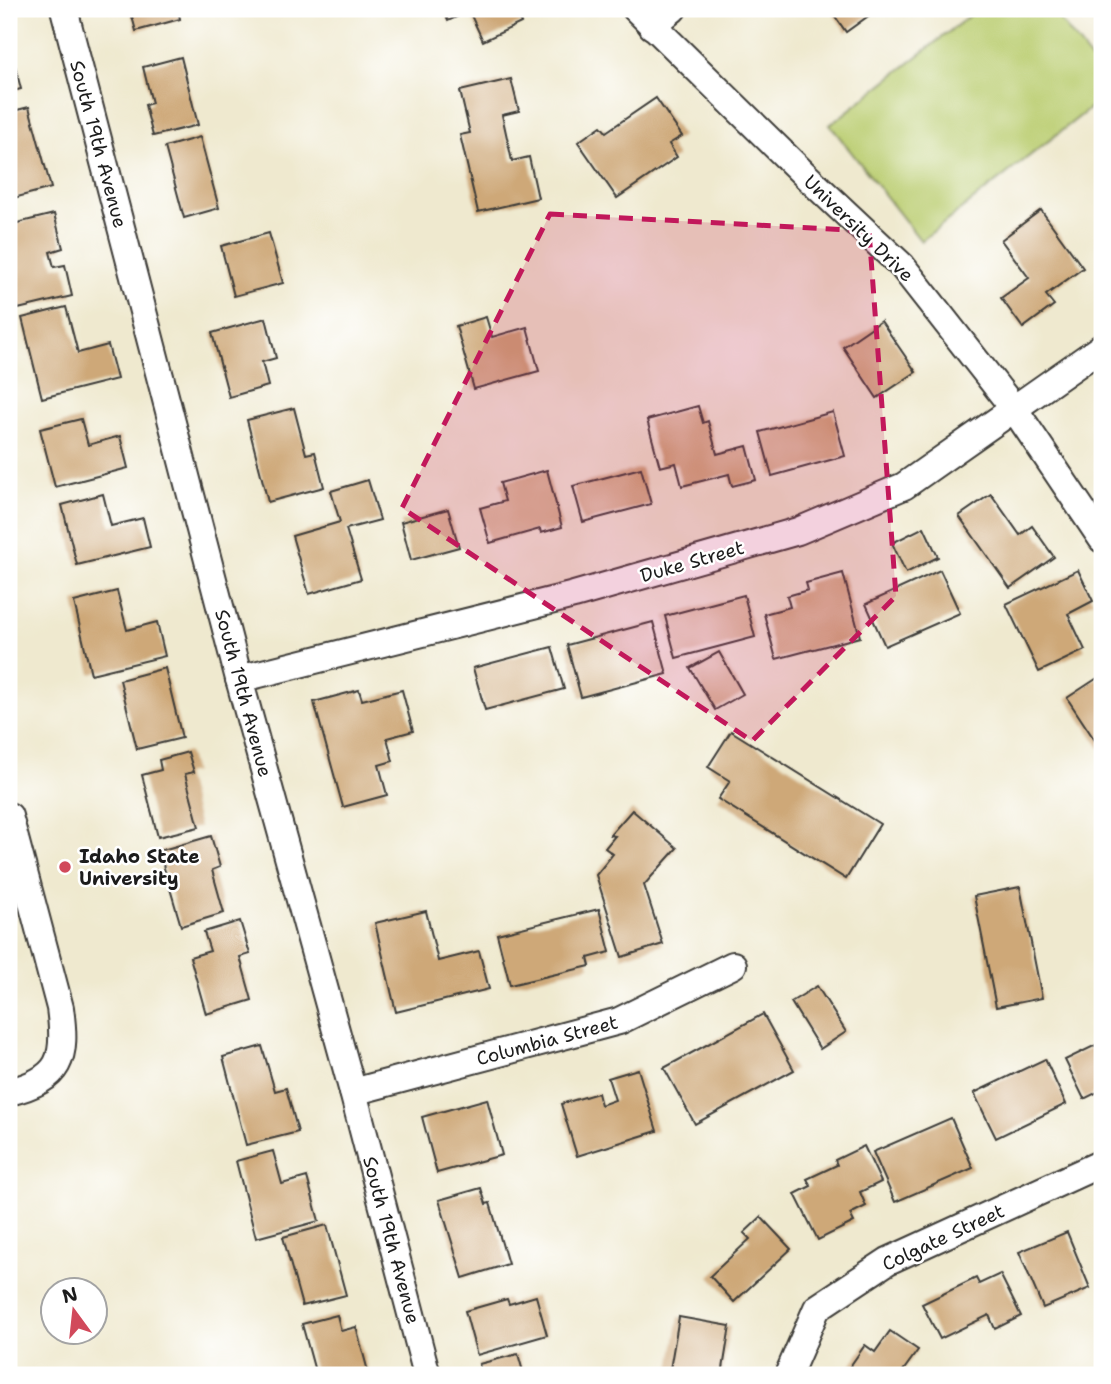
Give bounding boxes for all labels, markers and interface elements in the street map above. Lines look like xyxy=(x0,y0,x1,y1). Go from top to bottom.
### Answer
street label: South 19th Avenue xyxy=(64,58,133,231)
street label: University Drive xyxy=(798,169,919,287)
street label: Duke Street xyxy=(637,535,747,588)
street label: South 19th Avenue xyxy=(209,607,278,780)
place label: Idaho State University xyxy=(79,844,200,891)
marker: Idaho State University xyxy=(57,859,73,875)
street label: Columbia Street xyxy=(474,1010,621,1071)
street label: South 19th Avenue xyxy=(357,1154,426,1327)
street label: Colgate Street xyxy=(878,1198,1008,1277)
north arrow xyxy=(38,1276,108,1346)
text: N xyxy=(59,1281,80,1309)

